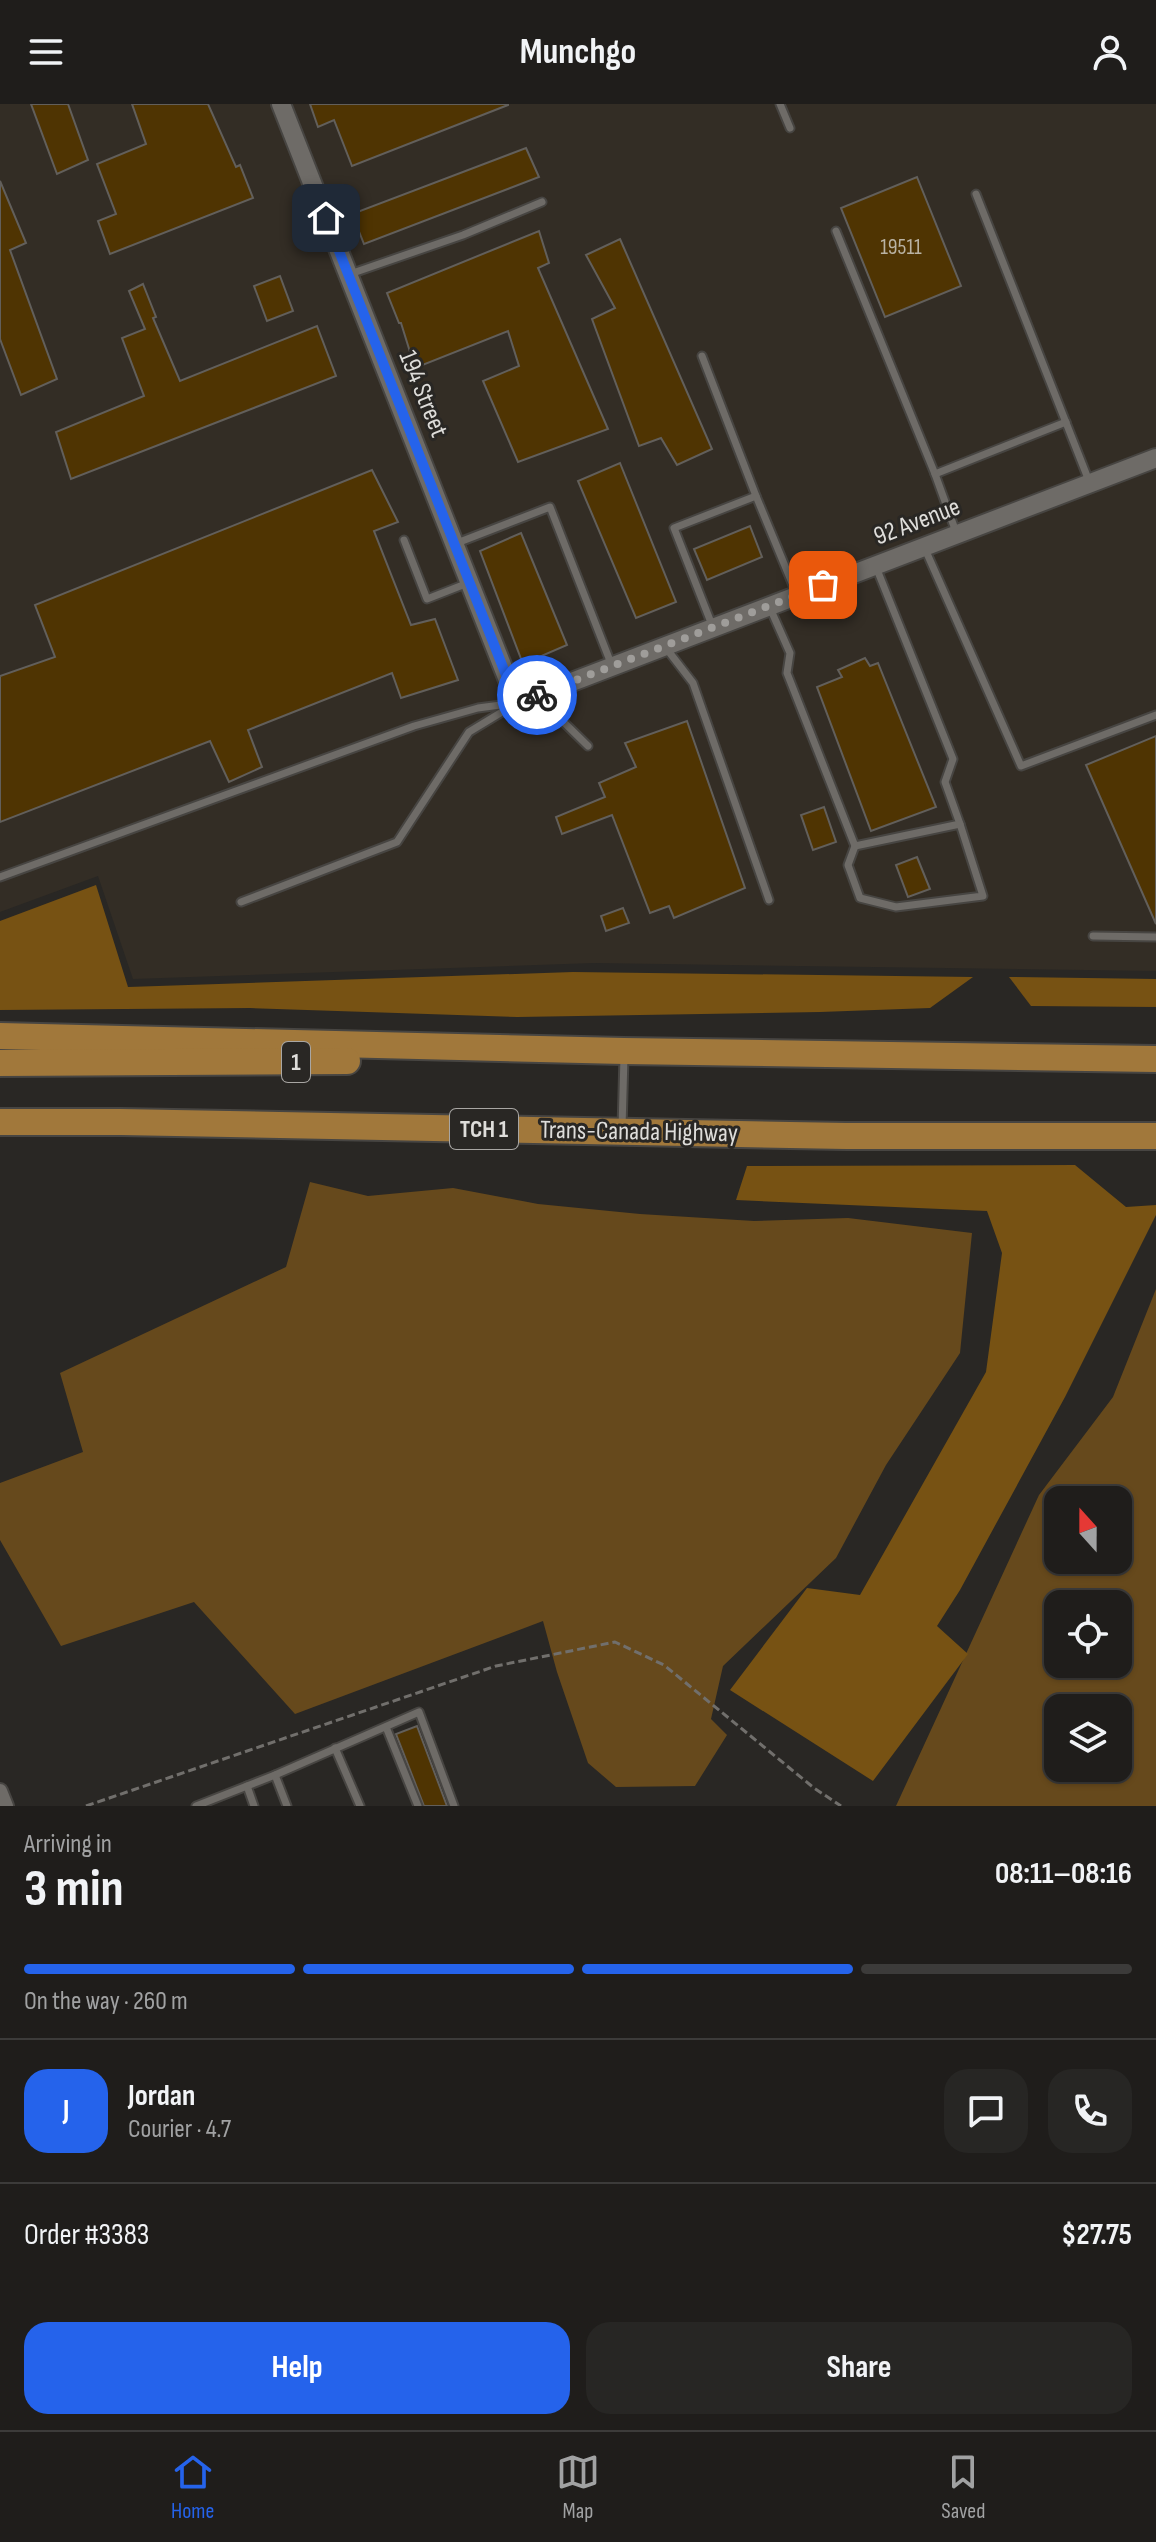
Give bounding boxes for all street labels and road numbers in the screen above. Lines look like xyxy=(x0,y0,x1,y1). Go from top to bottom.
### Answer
street label: 194 Street xyxy=(392,346,454,442)
street label: 92 Avenue xyxy=(869,491,965,553)
road number: 1 xyxy=(282,1042,310,1082)
road number: TCH 1 xyxy=(450,1109,518,1149)
street label: Trans-Canada Highway xyxy=(540,1115,738,1149)

